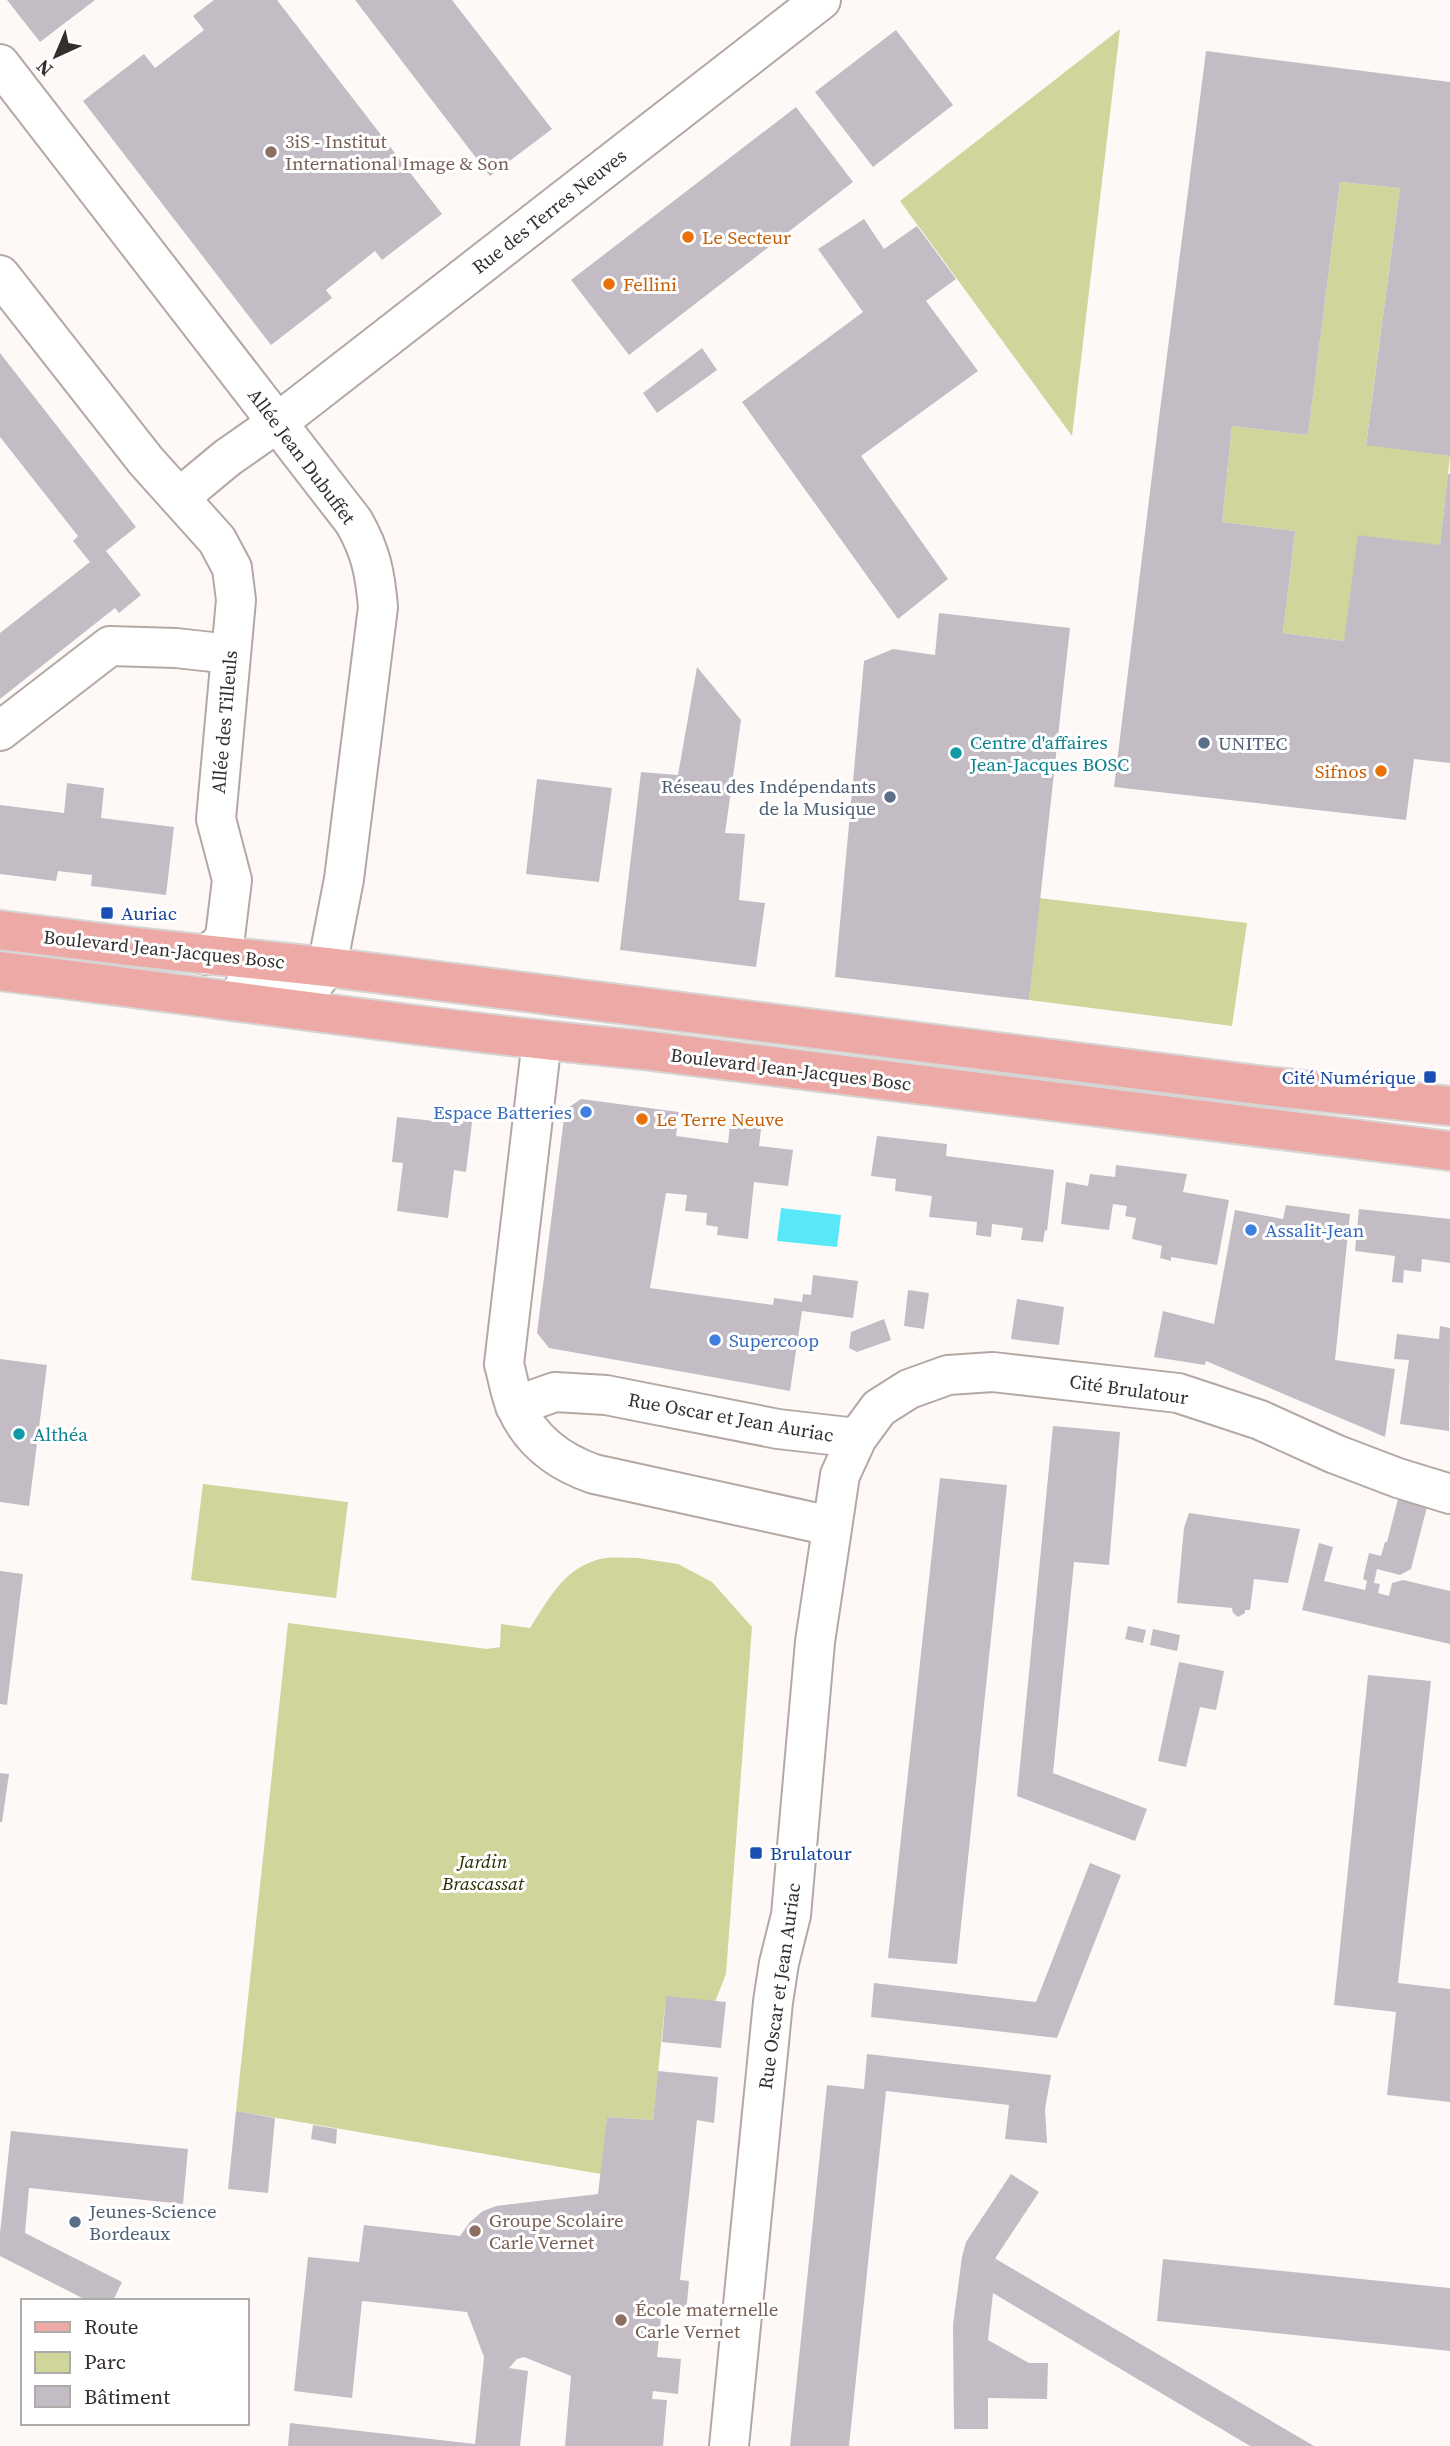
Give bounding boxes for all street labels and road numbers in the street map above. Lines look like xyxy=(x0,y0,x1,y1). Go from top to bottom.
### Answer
street label: Rue des Terres Neuves xyxy=(466,142,632,280)
street label: Allée Jean Dubuffet xyxy=(242,383,362,530)
street label: Allée des Tilleuls xyxy=(205,649,243,795)
street label: Boulevard Jean-Jacques Bosc xyxy=(42,923,286,975)
street label: Boulevard Jean-Jacques Bosc xyxy=(669,1041,913,1097)
street label: Cité Brulatour xyxy=(1068,1368,1190,1410)
street label: Rue Oscar et Jean Auriac xyxy=(626,1386,836,1448)
street label: Rue Oscar et Jean Auriac xyxy=(752,1881,806,2091)

